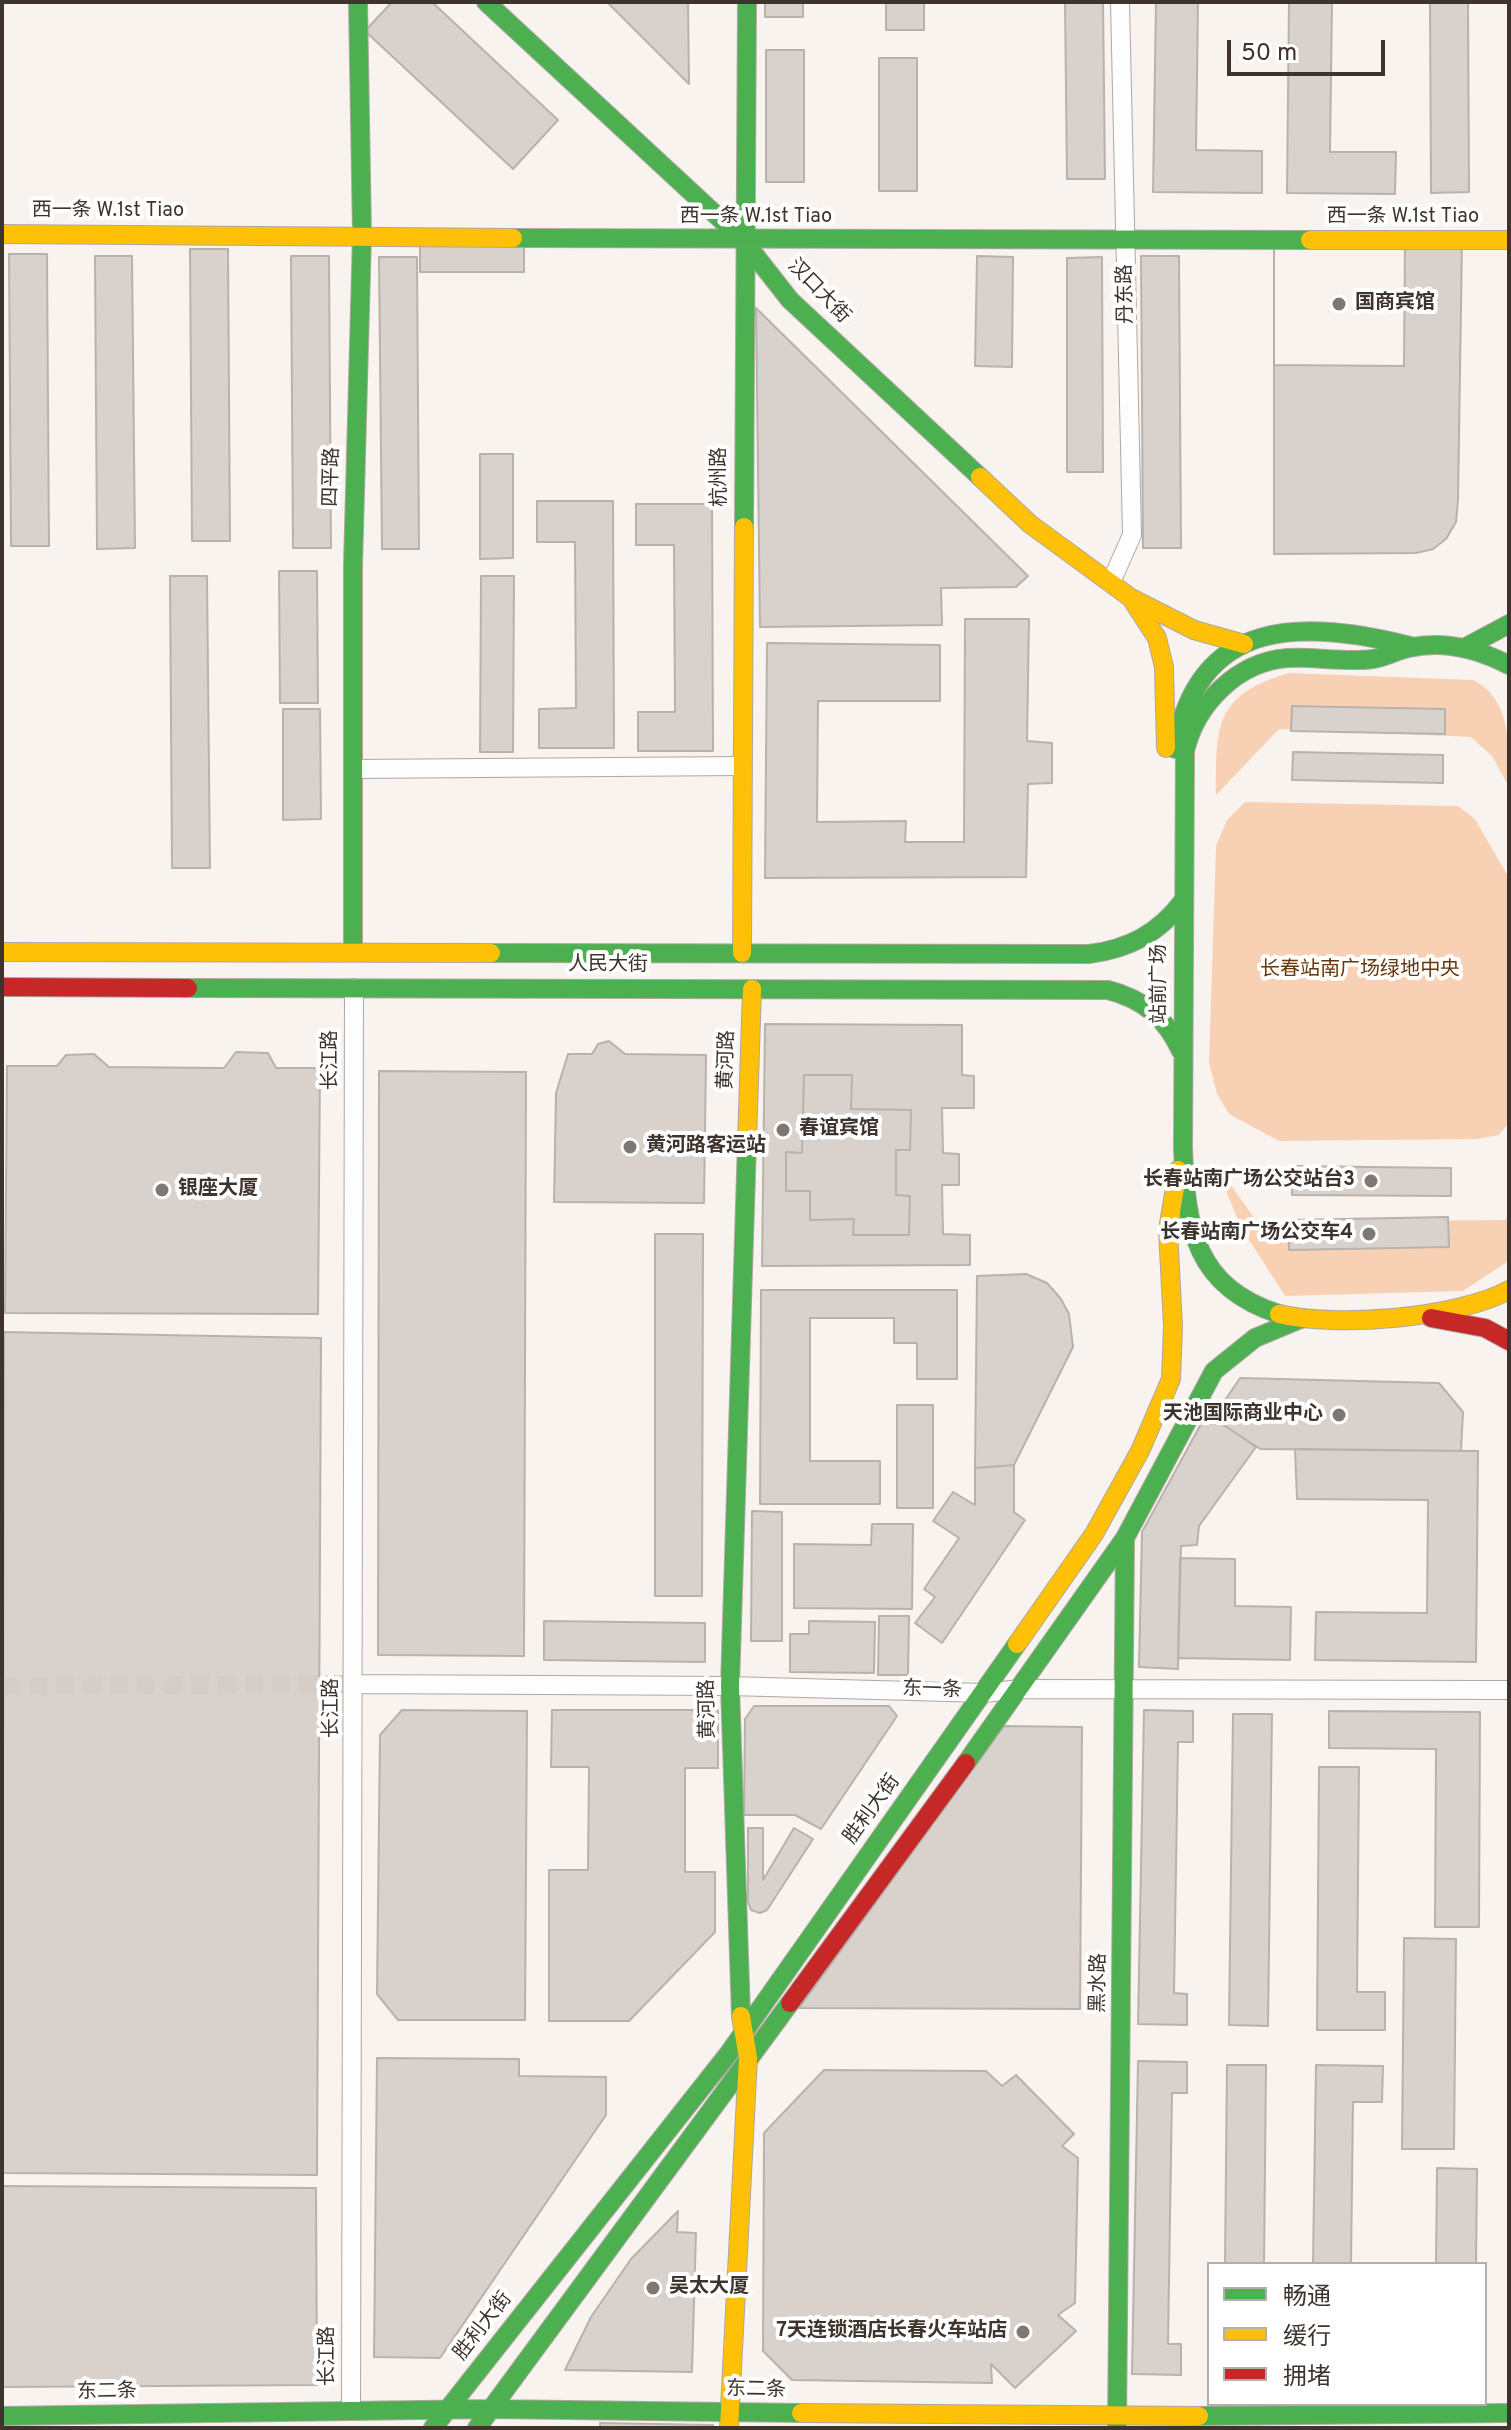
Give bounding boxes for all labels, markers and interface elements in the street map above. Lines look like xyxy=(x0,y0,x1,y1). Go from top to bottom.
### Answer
scale bar xyxy=(1231,24,1389,74)
text: 50 m xyxy=(1241,39,1297,69)
street label: 西一条 W.1st Tiao xyxy=(32,200,184,224)
street label: 西一条 W.1st Tiao xyxy=(680,206,832,230)
street label: 西一条 W.1st Tiao xyxy=(1327,206,1479,230)
street label: 汉口大街 xyxy=(782,255,854,329)
street label: 丹东路 xyxy=(1114,264,1140,324)
place label: 国商宾馆 xyxy=(1355,292,1435,316)
marker: 国商宾馆 xyxy=(1330,295,1348,313)
street label: 四平路 xyxy=(320,447,346,507)
street label: 杭州路 xyxy=(709,447,733,507)
street label: 站前广场 xyxy=(1149,944,1173,1024)
street label: 人民大街 xyxy=(568,954,648,978)
park label: 长春站南广场绿地中央 xyxy=(1260,959,1460,983)
street label: 长江路 xyxy=(320,1030,344,1090)
street label: 黄河路 xyxy=(715,1030,741,1090)
place label: 春谊宾馆 xyxy=(799,1118,879,1142)
marker: 春谊宾馆 xyxy=(774,1121,792,1139)
place label: 黄河路客运站 xyxy=(646,1135,766,1159)
marker: 黄河路客运站 xyxy=(621,1138,639,1156)
place label: 长春站南广场公交站台3 xyxy=(1143,1169,1355,1193)
marker: 长春站南广场公交站台3 xyxy=(1362,1172,1380,1190)
place label: 银座大厦 xyxy=(178,1178,258,1202)
marker: 银座大厦 xyxy=(153,1181,171,1199)
place label: 长春站南广场公交车4 xyxy=(1160,1222,1353,1246)
marker: 长春站南广场公交车4 xyxy=(1360,1225,1378,1243)
place label: 天池国际商业中心 xyxy=(1163,1403,1323,1427)
marker: 天池国际商业中心 xyxy=(1330,1406,1348,1424)
street label: 长江路 xyxy=(321,1678,345,1738)
street label: 东一条 xyxy=(902,1678,962,1704)
street label: 黄河路 xyxy=(696,1679,722,1739)
street label: 胜利大街 xyxy=(840,1771,906,1849)
street label: 黑水路 xyxy=(1087,1953,1113,2013)
legend xyxy=(1207,2262,1487,2406)
place label: 吴太大厦 xyxy=(669,2276,749,2300)
marker: 吴太大厦 xyxy=(644,2279,662,2297)
text: 畅通 xyxy=(1283,2283,1331,2313)
street label: 胜利大街 xyxy=(450,2288,518,2366)
place label: 7天连锁酒店长春火车站店 xyxy=(776,2320,1007,2344)
marker: 7天连锁酒店长春火车站店 xyxy=(1014,2323,1032,2341)
text: 缓行 xyxy=(1283,2323,1331,2353)
street label: 长江路 xyxy=(317,2326,341,2386)
text: 拥堵 xyxy=(1283,2363,1331,2393)
street label: 东二条 xyxy=(726,2378,786,2404)
street label: 东二条 xyxy=(77,2380,137,2406)

